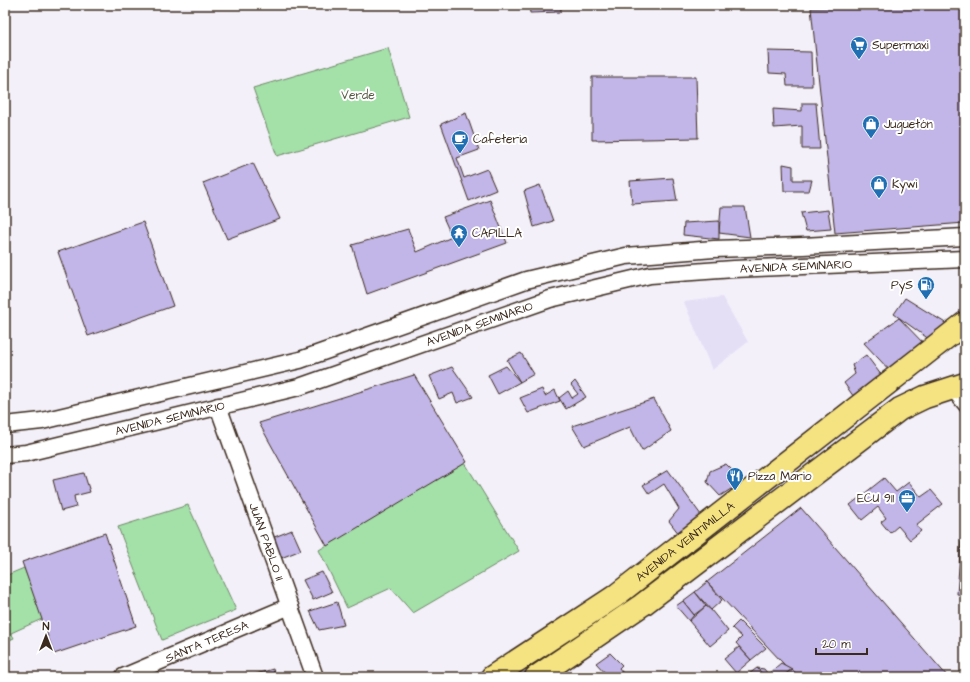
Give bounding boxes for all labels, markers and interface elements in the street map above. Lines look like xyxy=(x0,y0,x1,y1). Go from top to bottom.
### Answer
supermarket icon: Supermaxi xyxy=(849,35,869,60)
place label: Supermaxi xyxy=(872,37,929,54)
park label: Verde xyxy=(341,87,375,104)
shop icon: Juguetón xyxy=(861,114,881,139)
place label: Juguetón xyxy=(884,116,933,134)
cafe icon: Cafeteria xyxy=(450,129,470,154)
place label: Cafeteria xyxy=(473,131,527,148)
shop icon: Kywi xyxy=(869,174,889,199)
place label: Kywi xyxy=(892,176,918,194)
temple icon: CAPILLA xyxy=(449,223,469,248)
place label: CAPILLA xyxy=(472,225,522,242)
street label: AVENIDA SEMINARIO xyxy=(740,256,852,278)
fuel station icon: PyS xyxy=(916,275,936,300)
place label: PyS xyxy=(891,277,913,295)
street label: AVENIDA SEMINARIO xyxy=(424,298,535,351)
street label: AVENIDA SEMINARIO xyxy=(113,397,226,440)
restaurant icon: Pizza Mario xyxy=(725,466,745,491)
place label: Pizza Mario xyxy=(748,468,812,485)
office icon: ECU 911 xyxy=(897,488,917,513)
place label: ECU 911 xyxy=(857,490,894,507)
street label: AVENIDA VEINTIMILLA xyxy=(632,498,739,586)
street label: JUAN PABLO II xyxy=(244,500,288,583)
north arrow xyxy=(26,616,66,656)
street label: SANTA TERESA xyxy=(163,617,251,667)
text: N xyxy=(43,619,50,634)
scale bar xyxy=(816,630,867,656)
text: 20 m xyxy=(822,636,851,653)

